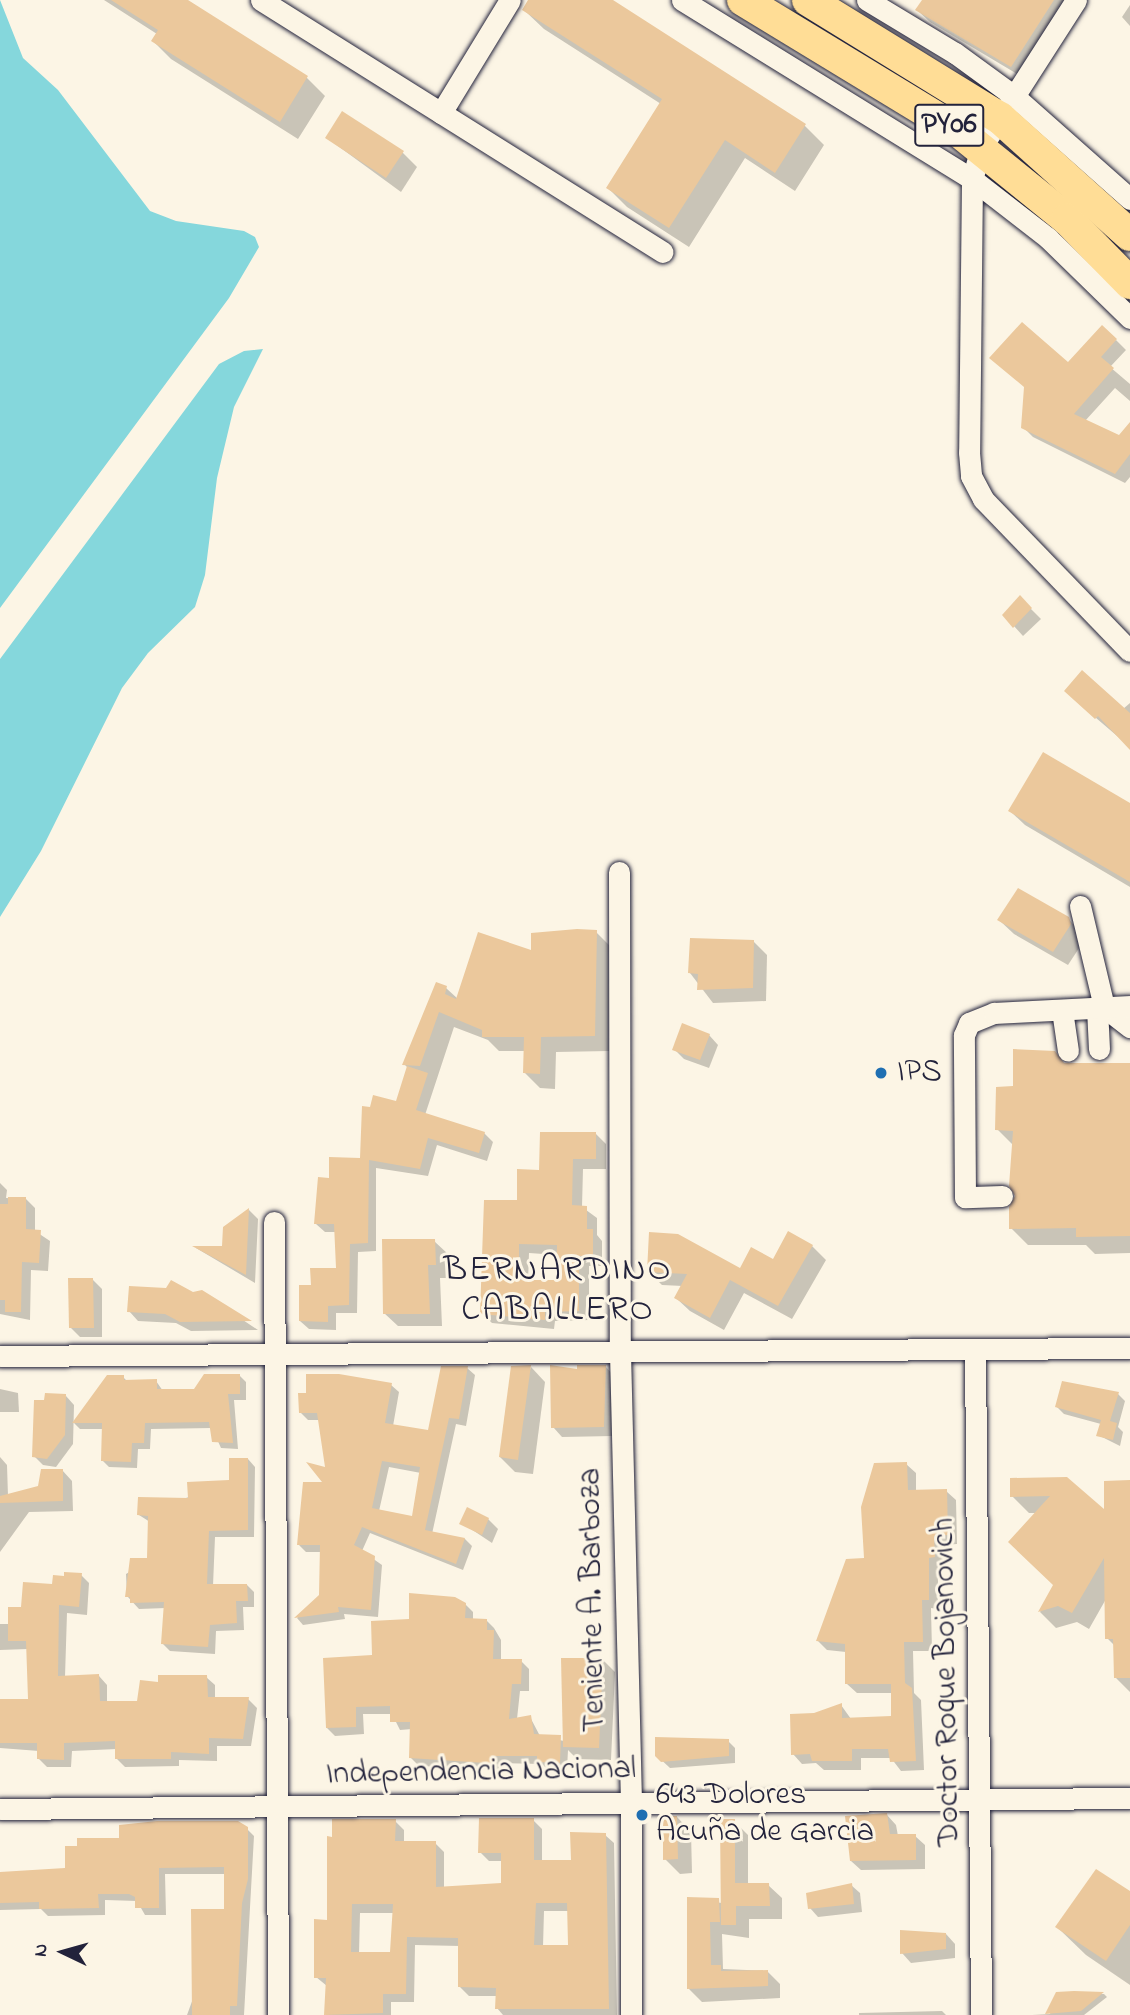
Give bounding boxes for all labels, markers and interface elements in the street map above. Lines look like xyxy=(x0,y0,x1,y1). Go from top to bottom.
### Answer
road number: PY06 xyxy=(914,99,984,152)
place label: IPS xyxy=(897,1054,942,1092)
marker: IPS xyxy=(871,1063,891,1083)
district label: BERNARDINO CABALLERO xyxy=(445,1250,671,1332)
street label: Teniente A. Barboza xyxy=(572,1467,616,1733)
street label: Doctor Roque Bojanovich xyxy=(926,1517,970,1847)
street label: Independencia Nacional xyxy=(325,1751,637,1795)
place label: 643 Dolores Acuña de Garcia xyxy=(656,1778,874,1853)
marker: 643 Dolores Acuña de Garcia xyxy=(634,1807,650,1823)
north arrow xyxy=(28,1917,98,1987)
text: N xyxy=(28,1943,56,1958)

